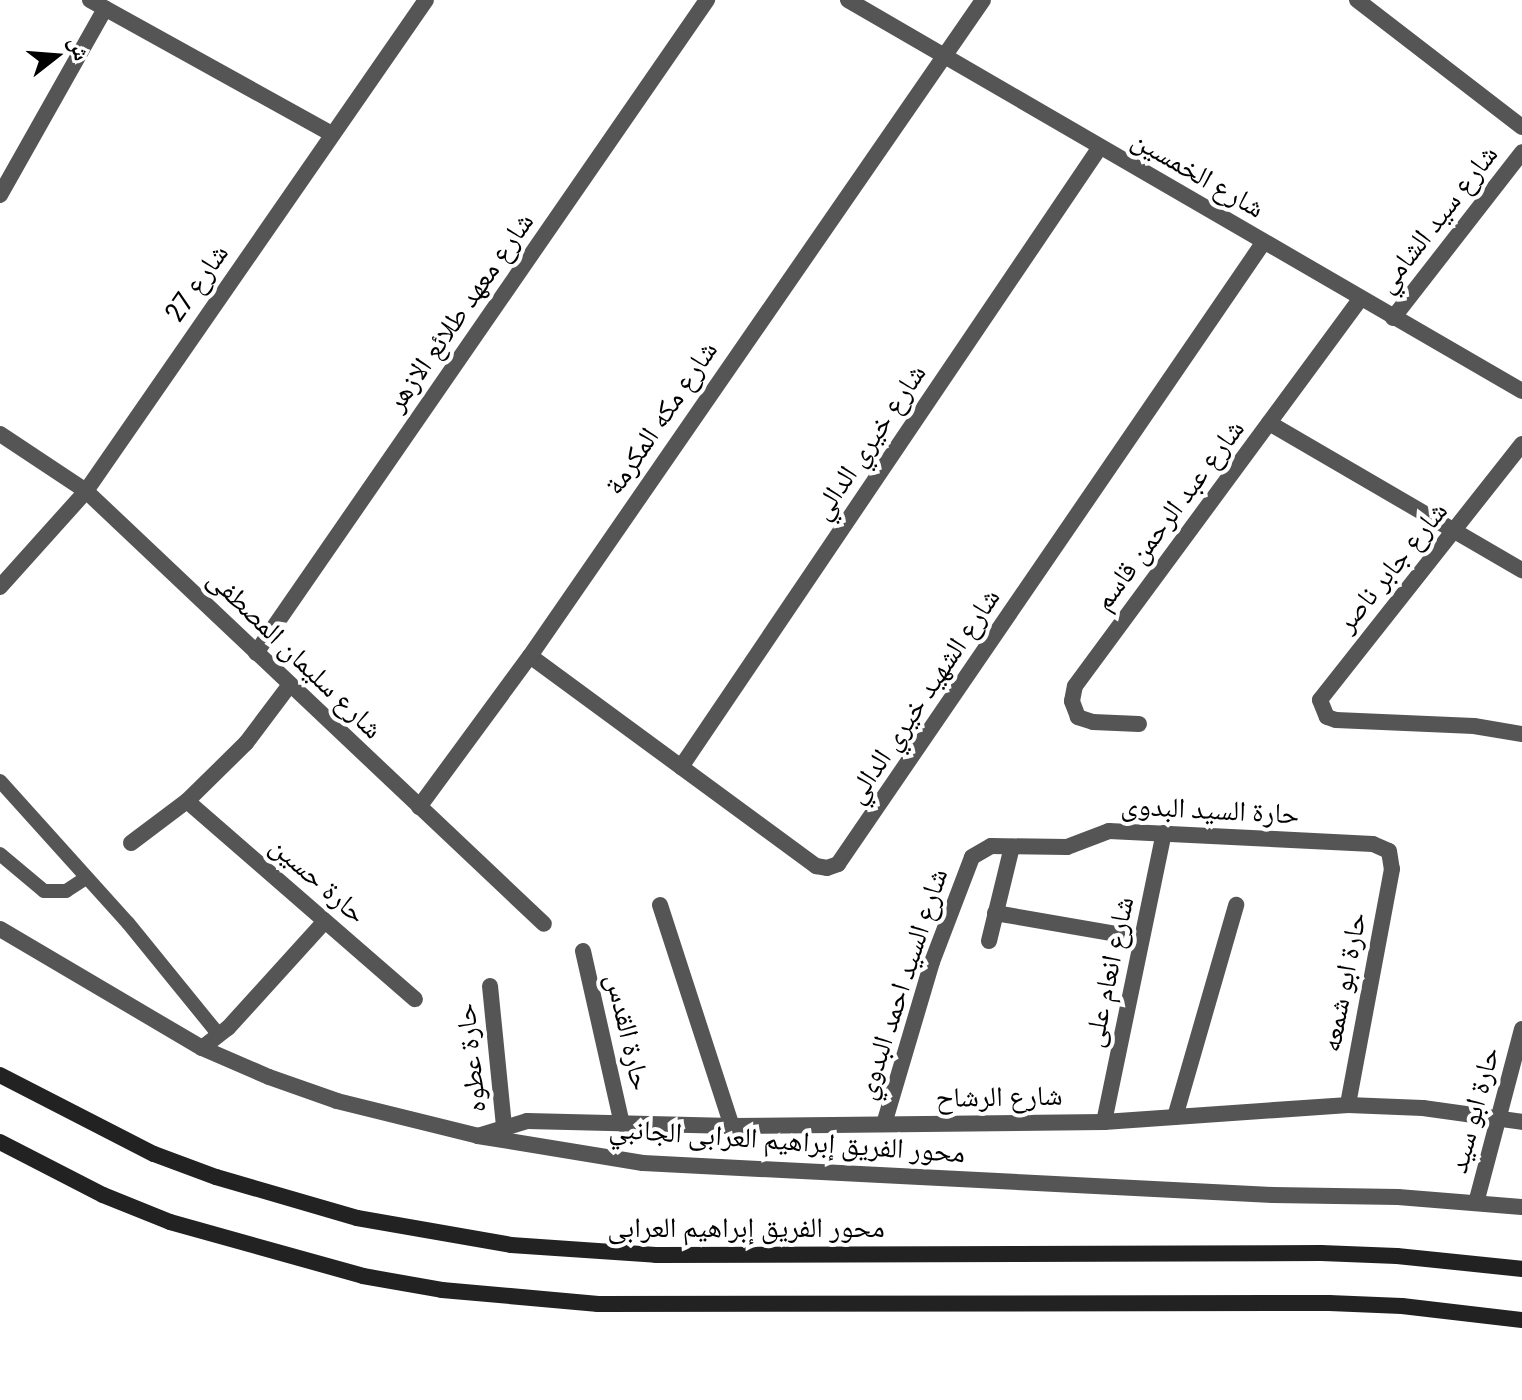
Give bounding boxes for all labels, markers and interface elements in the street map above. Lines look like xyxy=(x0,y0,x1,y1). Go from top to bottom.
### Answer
north arrow xyxy=(16,16,96,96)
text: ش xyxy=(64,34,95,64)
street label: شارع الخمسين xyxy=(1126,123,1270,225)
street label: شارع سيد الشامي xyxy=(1369,138,1505,300)
street label: شارع معهد طلائع الازهر xyxy=(379,206,541,418)
street label: شارع 27 xyxy=(158,238,236,328)
street label: شارع مكه المكرمة xyxy=(597,335,725,501)
street label: شارع خيري الدالي xyxy=(805,358,933,526)
street label: شارع عبد الرحمن قاسم xyxy=(1086,413,1252,617)
street label: شارع جابر ناصر xyxy=(1329,495,1455,639)
street label: شارع سليمان المصطفى xyxy=(201,562,389,746)
street label: شارع الشهيد خيري الدالي xyxy=(839,582,1007,810)
street label: حارة السيد البدوى xyxy=(1120,789,1300,831)
street label: حارة حسين xyxy=(263,829,373,931)
street label: شارع السيد احمد البدوي xyxy=(849,864,955,1104)
street label: شارع انعام على xyxy=(1077,894,1141,1050)
street label: حارة ابو شمعه xyxy=(1314,909,1374,1055)
street label: حارة القدس xyxy=(598,970,658,1094)
street label: حارة عطوه xyxy=(449,1002,493,1114)
street label: حارة ابو سيد xyxy=(1441,1043,1507,1177)
street label: شارع الرشاح xyxy=(935,1079,1063,1115)
street label: محور الفريق إبراهيم العرابى الجانبي xyxy=(608,1112,966,1170)
street label: محور الفريق إبراهيم العرابى xyxy=(607,1211,885,1245)

